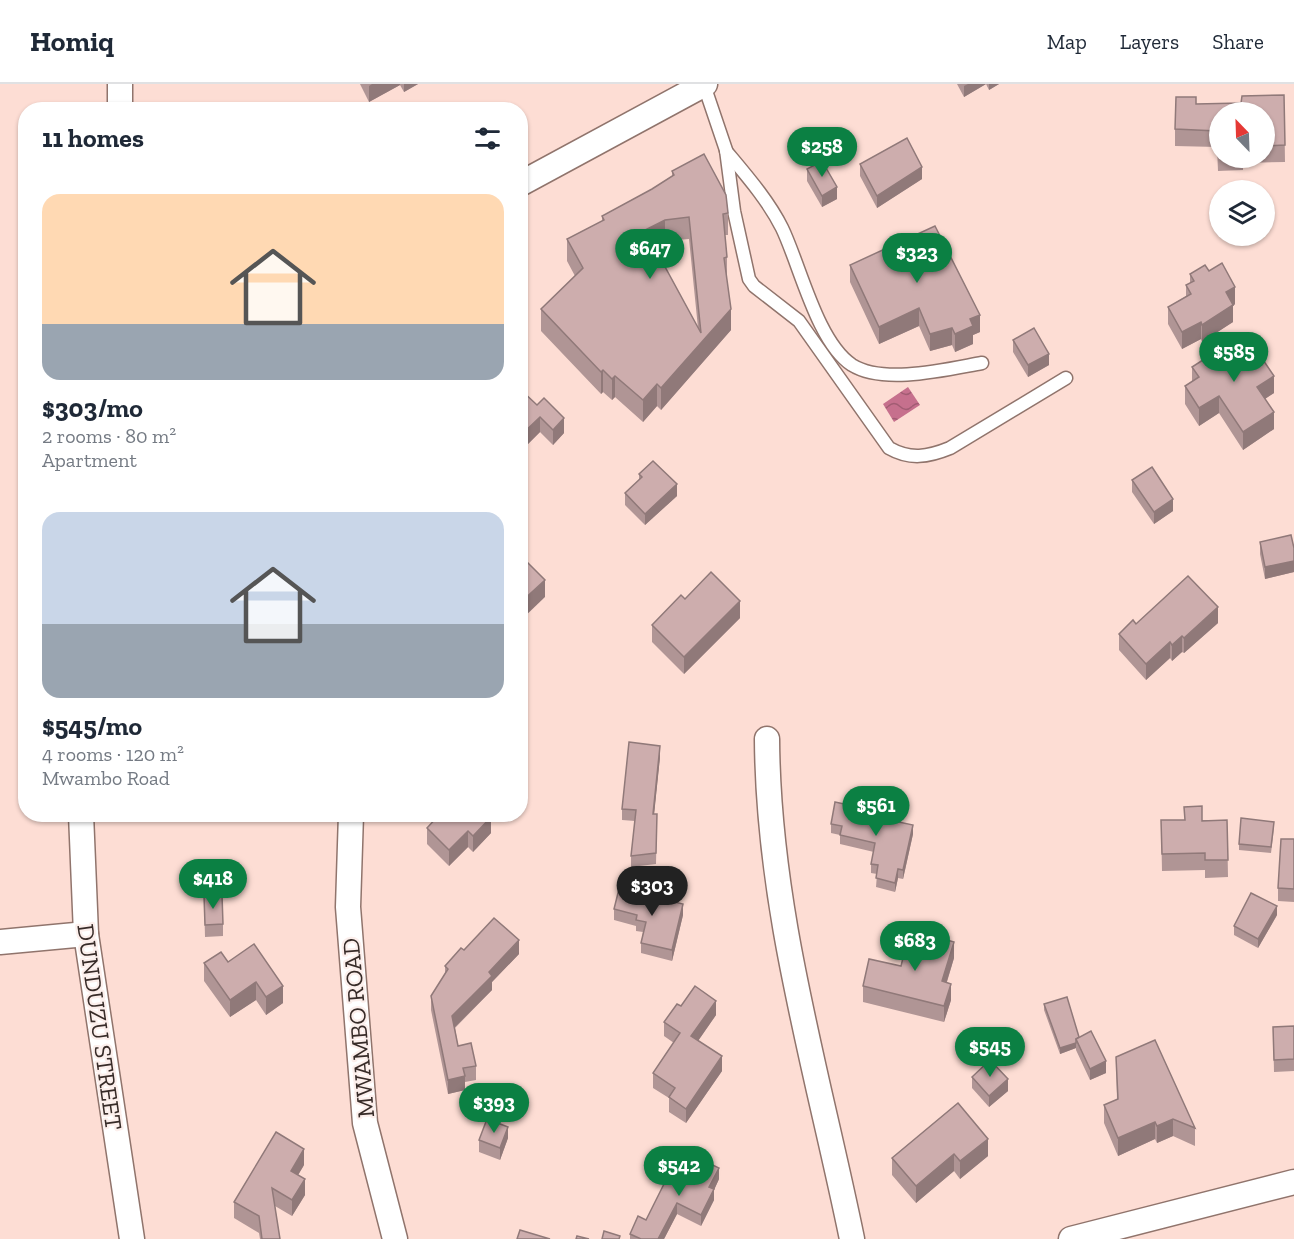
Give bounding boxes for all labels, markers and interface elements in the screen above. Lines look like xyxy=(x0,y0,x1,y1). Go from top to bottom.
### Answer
text: Homiq xyxy=(30,25,114,58)
text: Map xyxy=(1047,29,1087,54)
text: Layers xyxy=(1120,29,1179,54)
text: Share xyxy=(1212,29,1264,54)
north arrow xyxy=(1209,102,1275,168)
map controls xyxy=(1209,102,1275,246)
text: 11 homes xyxy=(42,122,144,154)
icon: filters xyxy=(471,122,504,155)
pin: $258 xyxy=(786,127,858,178)
text: $258 xyxy=(801,134,843,158)
button: layers xyxy=(1209,180,1275,246)
pin: $647 xyxy=(614,229,686,280)
icon: home xyxy=(219,233,327,341)
pin: $323 xyxy=(881,233,953,284)
text: $647 xyxy=(629,236,671,260)
text: $323 xyxy=(896,240,938,264)
pin: $585 xyxy=(1198,332,1270,383)
text: $585 xyxy=(1213,339,1255,363)
text: $303/mo xyxy=(42,392,143,424)
text: 2 rooms · 80 m² xyxy=(42,424,176,448)
text: Apartment xyxy=(42,448,137,472)
icon: home xyxy=(219,551,327,659)
text: $545/mo xyxy=(42,710,142,742)
text: 4 rooms · 120 m² xyxy=(42,742,184,766)
text: Mwambo Road xyxy=(42,766,170,790)
pin: $561 xyxy=(840,786,912,837)
text: $561 xyxy=(856,793,896,817)
pin: $418 xyxy=(177,859,249,910)
text: $418 xyxy=(193,866,233,890)
pin: $303 xyxy=(616,866,688,917)
text: $303 xyxy=(631,873,673,897)
pin: $683 xyxy=(879,921,951,972)
street label: DUNDUZU STREET xyxy=(71,922,129,1132)
text: $683 xyxy=(894,928,936,952)
street label: MWAMBO ROAD xyxy=(336,937,380,1119)
pin: $545 xyxy=(954,1027,1026,1078)
text: $545 xyxy=(969,1034,1011,1058)
pin: $393 xyxy=(458,1083,530,1134)
text: $393 xyxy=(473,1090,515,1114)
pin: $542 xyxy=(643,1146,715,1197)
text: $542 xyxy=(658,1153,700,1177)

